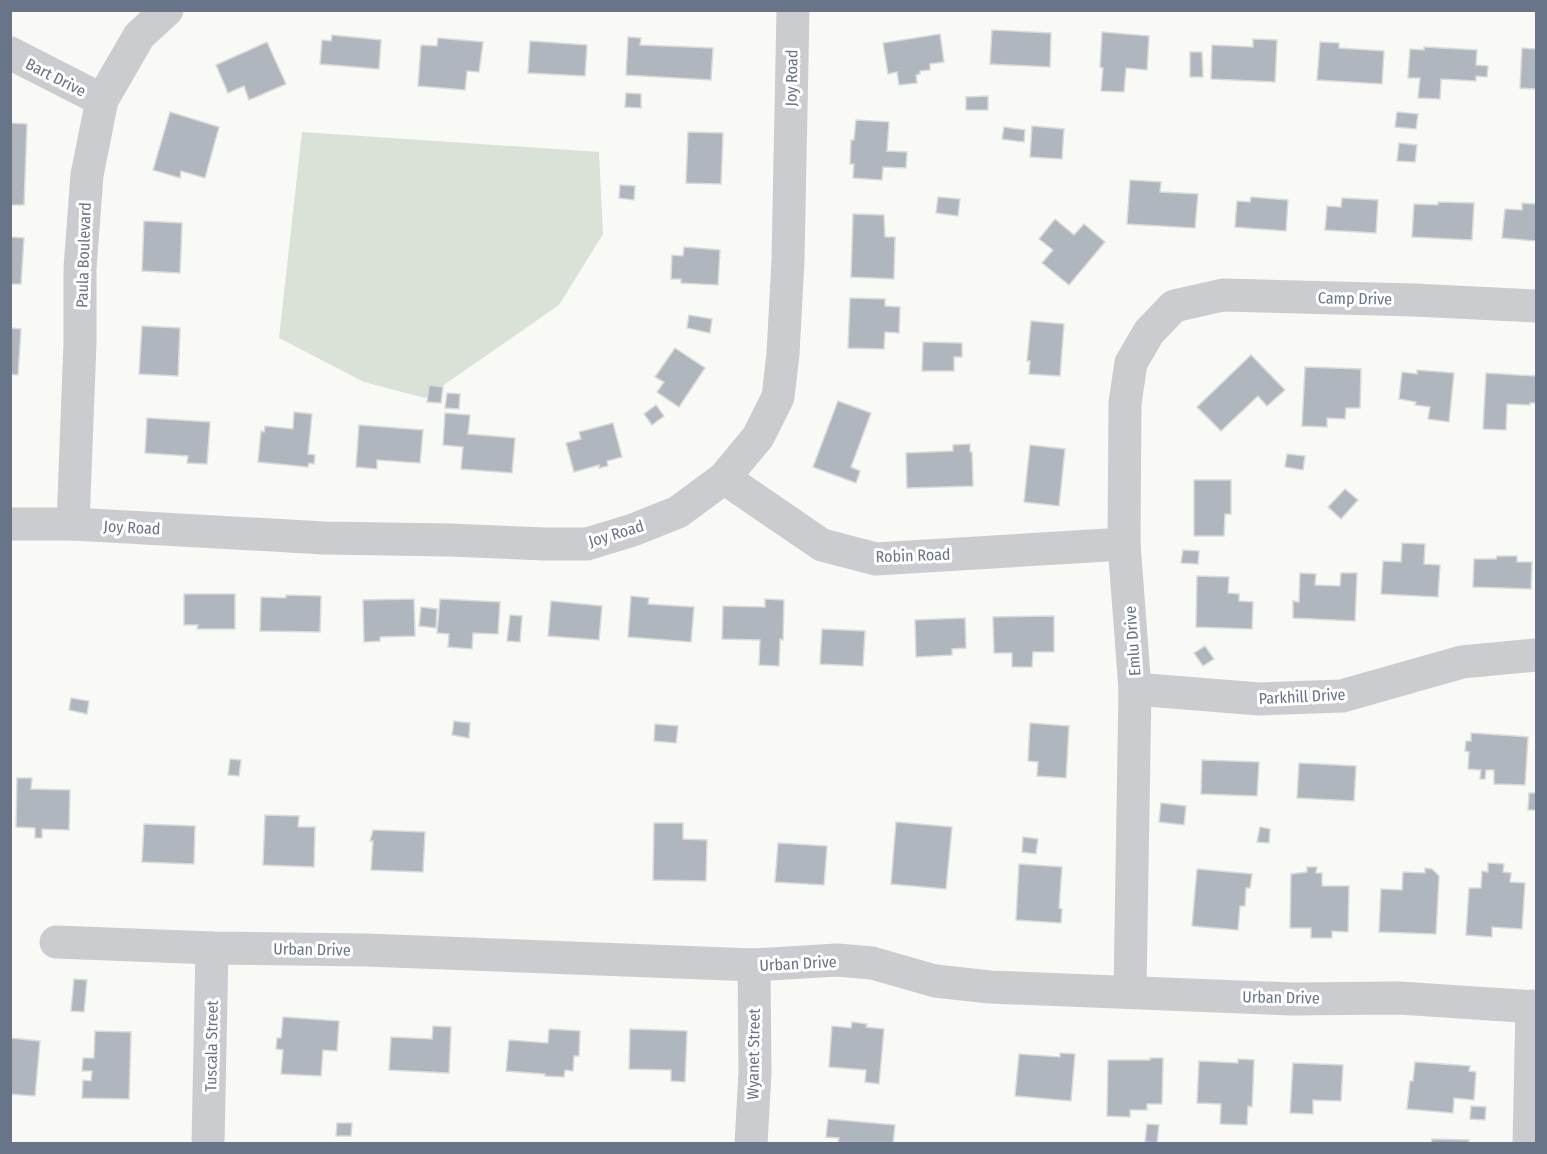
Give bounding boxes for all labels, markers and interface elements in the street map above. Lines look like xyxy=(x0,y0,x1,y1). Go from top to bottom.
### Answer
street label: Joy Road xyxy=(782,49,801,107)
street label: Bart Drive xyxy=(22,54,89,101)
street label: Paula Boulevard xyxy=(72,202,95,308)
street label: Camp Drive xyxy=(1318,288,1392,309)
street label: Joy Road xyxy=(586,516,646,551)
street label: Joy Road xyxy=(103,517,161,538)
street label: Robin Road xyxy=(875,545,951,566)
street label: Emlu Drive xyxy=(1121,605,1144,676)
street label: Parkhill Drive xyxy=(1258,685,1346,708)
street label: Urban Drive xyxy=(273,939,351,960)
street label: Urban Drive xyxy=(759,952,837,975)
street label: Urban Drive xyxy=(1242,987,1320,1008)
street label: Tuscala Street xyxy=(201,999,222,1092)
street label: Wyanet Street xyxy=(743,1007,764,1100)

